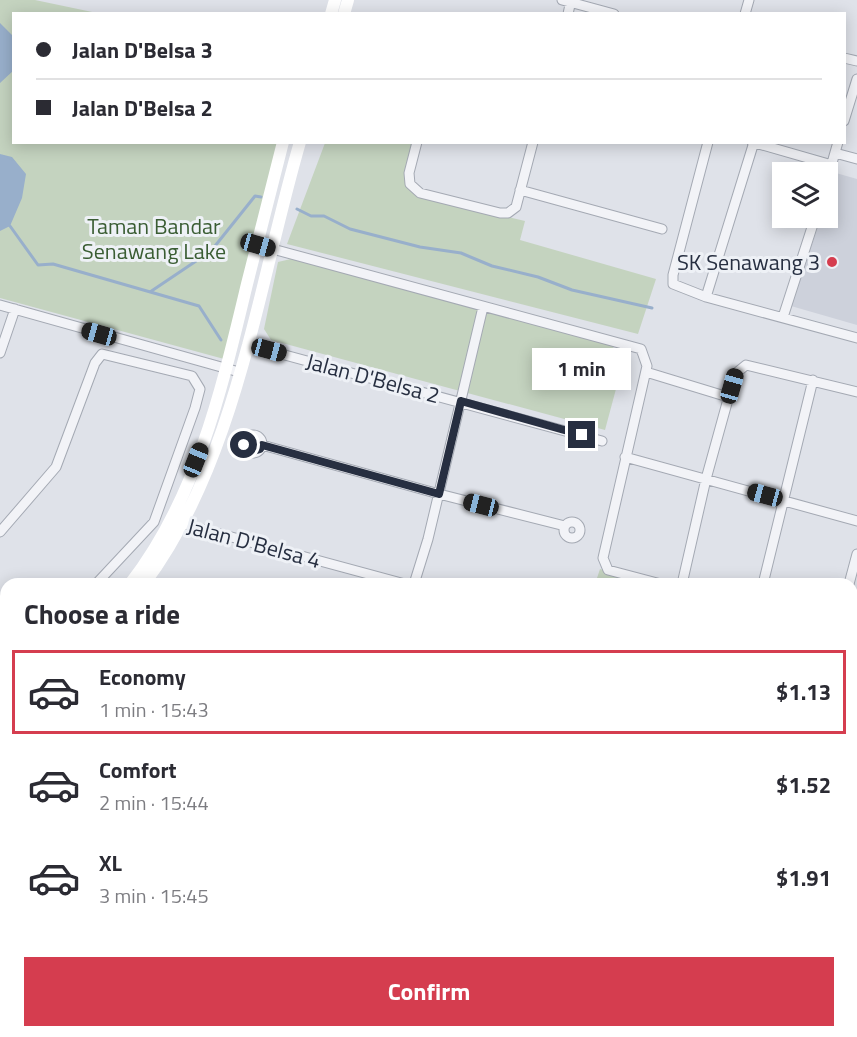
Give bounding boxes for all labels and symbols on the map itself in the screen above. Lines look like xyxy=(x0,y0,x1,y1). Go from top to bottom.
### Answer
park label: Taman Bandar Senawang Lake xyxy=(82,209,226,268)
car xyxy=(238,231,278,259)
place label: SK Senawang 3 xyxy=(677,245,820,279)
marker: SK Senawang 3 xyxy=(825,255,839,269)
car xyxy=(79,320,119,348)
car xyxy=(249,337,289,363)
street label: Jalan D'Belsa 2 xyxy=(302,344,444,412)
callout: 1 min xyxy=(532,348,632,390)
car xyxy=(718,366,746,406)
route end xyxy=(568,421,595,448)
route start xyxy=(230,431,257,458)
car xyxy=(181,440,211,480)
car xyxy=(745,482,785,508)
car xyxy=(461,492,501,518)
street label: Jalan D'Belsa 4 xyxy=(183,509,325,577)

